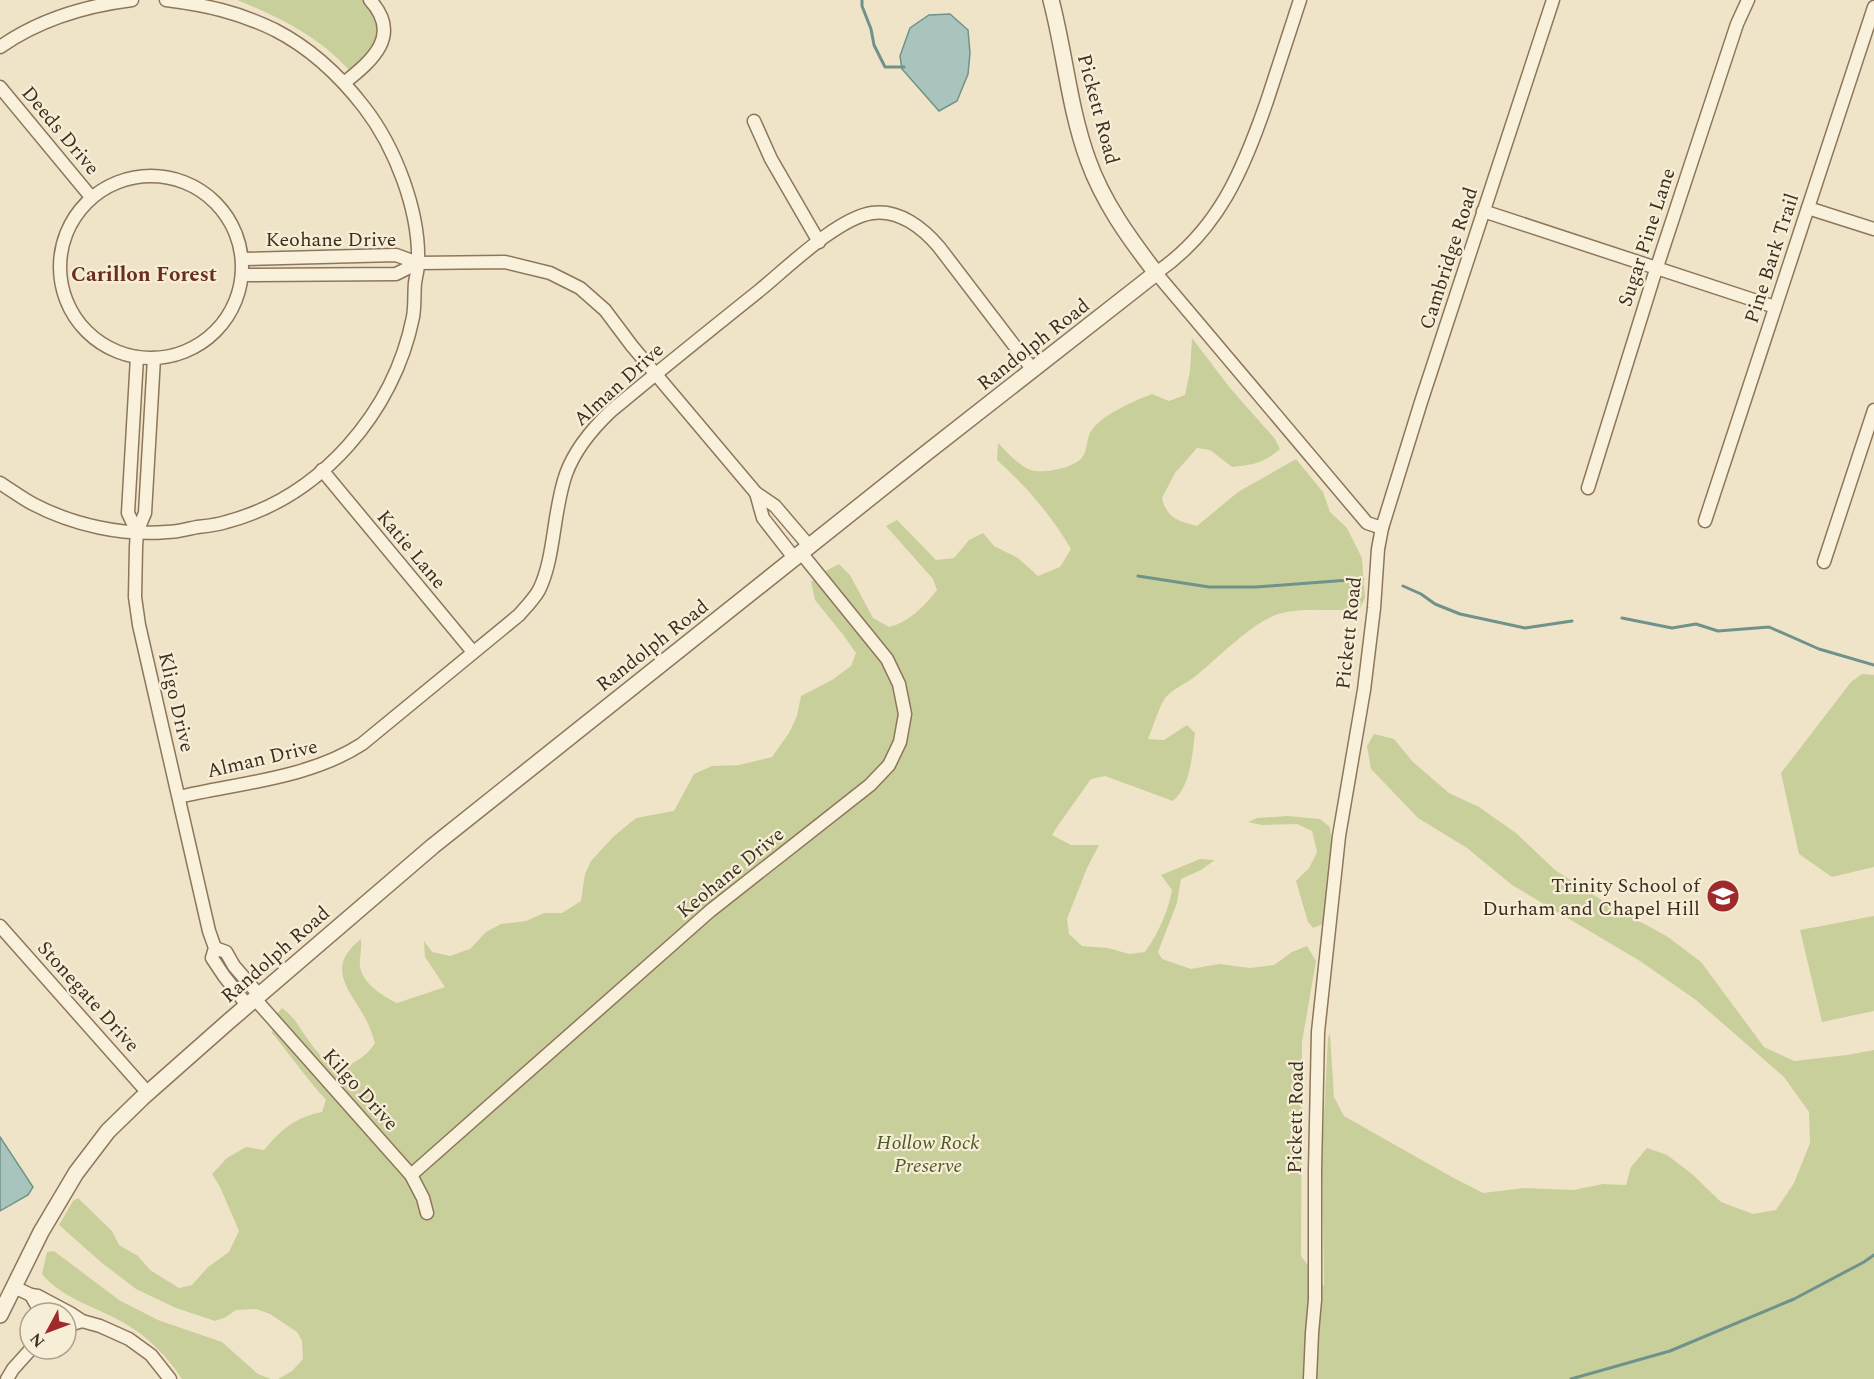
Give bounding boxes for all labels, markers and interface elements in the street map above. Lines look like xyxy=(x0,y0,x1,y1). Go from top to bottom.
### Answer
street label: Pickett Road xyxy=(1069,51,1127,168)
street label: Deeds Drive xyxy=(14,79,107,182)
street label: Sugar Pine Lane xyxy=(1610,164,1684,311)
street label: Cambridge Road xyxy=(1412,183,1486,334)
street label: Pine Bark Trail xyxy=(1737,189,1807,327)
street label: Keohane Drive xyxy=(265,225,397,255)
district label: Carillon Forest xyxy=(71,259,217,291)
street label: Randolph Road xyxy=(971,291,1096,398)
street label: Alman Drive xyxy=(567,336,671,434)
street label: Katie Lane xyxy=(369,503,453,596)
street label: Pickett Road xyxy=(1328,575,1370,691)
street label: Randolph Road xyxy=(590,592,715,699)
street label: Kligo Drive xyxy=(150,649,202,755)
street label: Alman Drive xyxy=(204,732,321,786)
street label: Keohane Drive xyxy=(670,820,791,926)
place label: Trinity School of Durham and Chapel Hill xyxy=(1482,871,1702,924)
school or university icon: Trinity School of Durham and Chapel Hill xyxy=(1705,878,1741,914)
street label: Randolph Road xyxy=(215,899,337,1011)
street label: Stonegate Drive xyxy=(30,934,147,1059)
street label: Kilgo Drive xyxy=(315,1042,405,1138)
street label: Pickett Road xyxy=(1280,1060,1312,1174)
park label: Hollow Rock Preserve xyxy=(876,1128,980,1181)
north arrow xyxy=(18,1301,78,1361)
text: N xyxy=(24,1327,51,1353)

